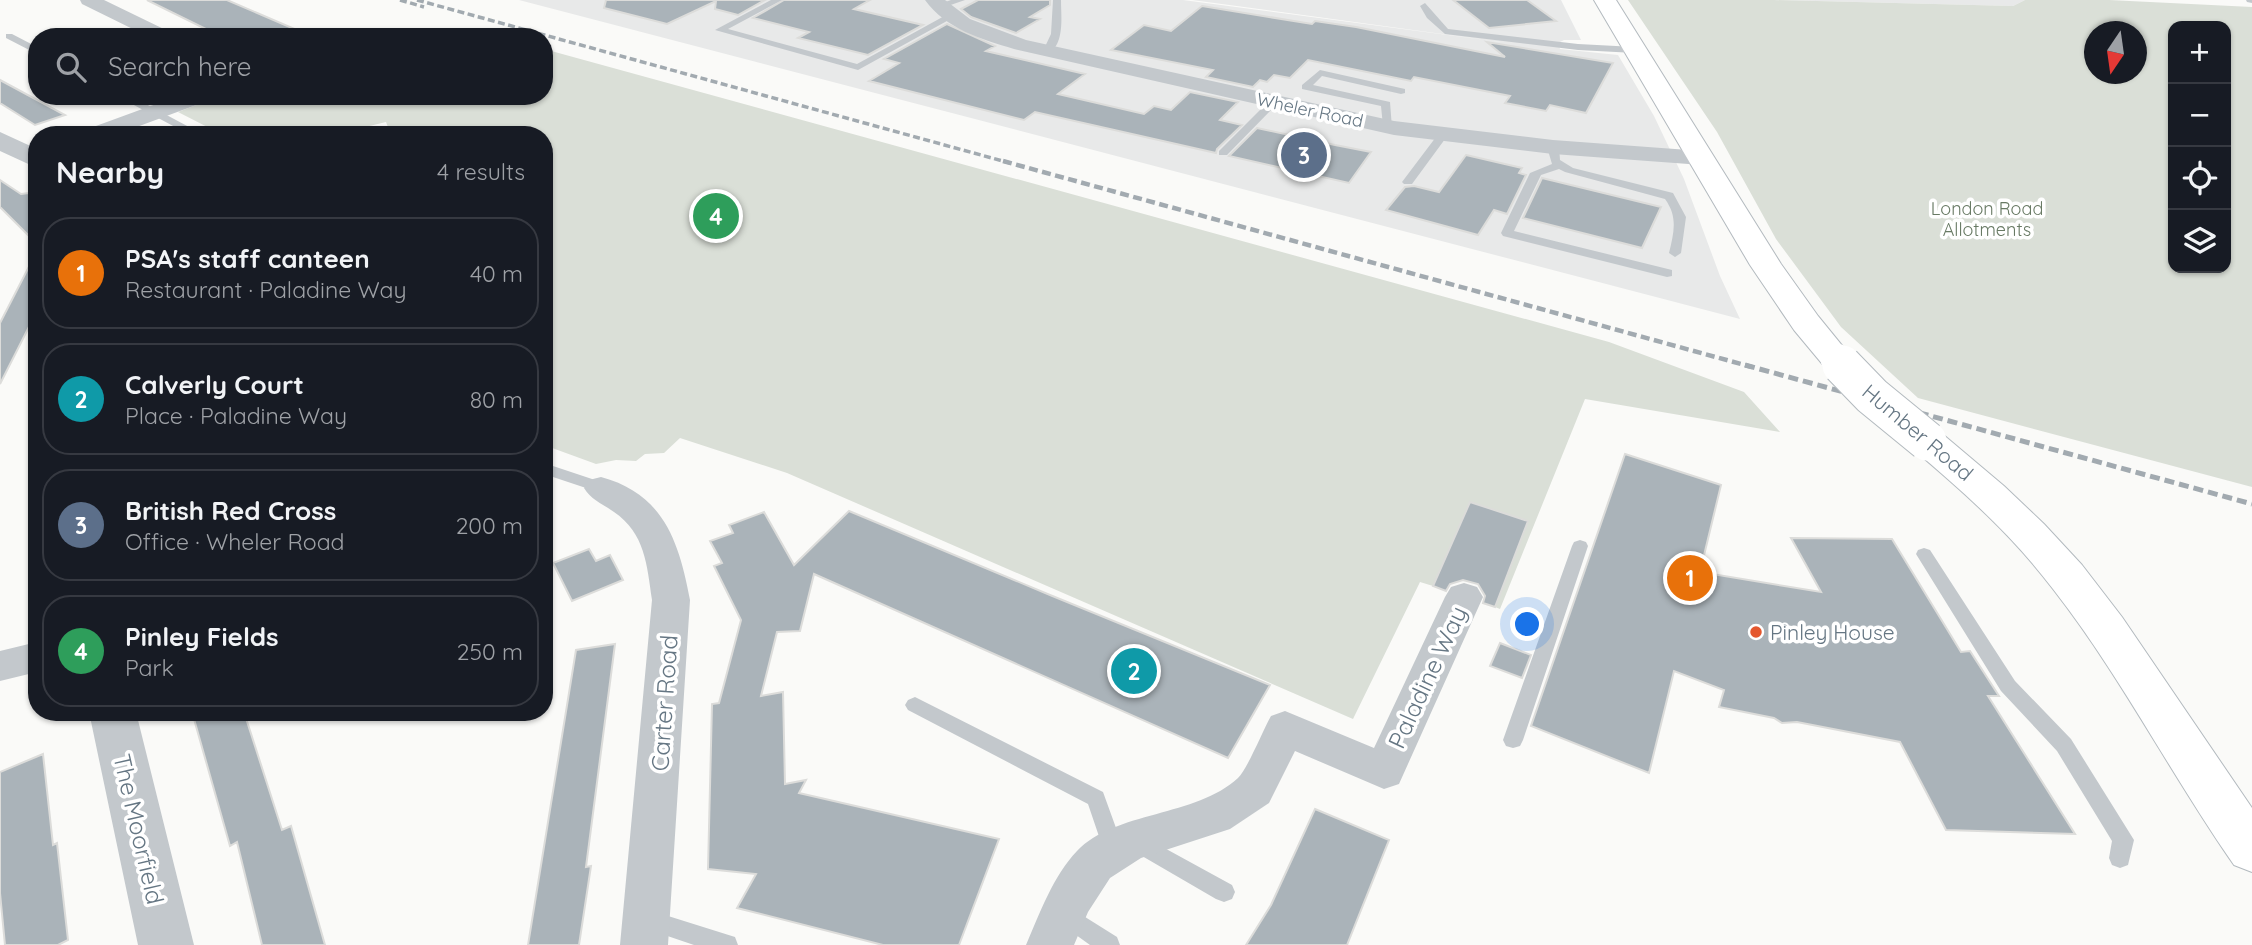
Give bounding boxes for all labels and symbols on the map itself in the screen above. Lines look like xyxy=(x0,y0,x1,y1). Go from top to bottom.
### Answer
north arrow xyxy=(2084,21,2147,84)
street label: Wheler Road xyxy=(1255,87,1365,133)
pin: 3 xyxy=(1281,129,1327,181)
pin: 4 xyxy=(693,190,739,242)
park label: London Road Allotments xyxy=(1931,197,2043,241)
street label: Humber Road xyxy=(1857,378,1979,486)
pin: 1 xyxy=(1667,552,1713,604)
street label: Paladine Way xyxy=(1381,601,1473,753)
your location xyxy=(1510,607,1544,641)
place label: Pinley House xyxy=(1770,619,1895,645)
marker: Pinley House xyxy=(1748,624,1764,640)
street label: Carter Road xyxy=(644,634,684,772)
pin: 2 xyxy=(1111,645,1157,697)
street label: The Moorfield xyxy=(107,751,171,907)

